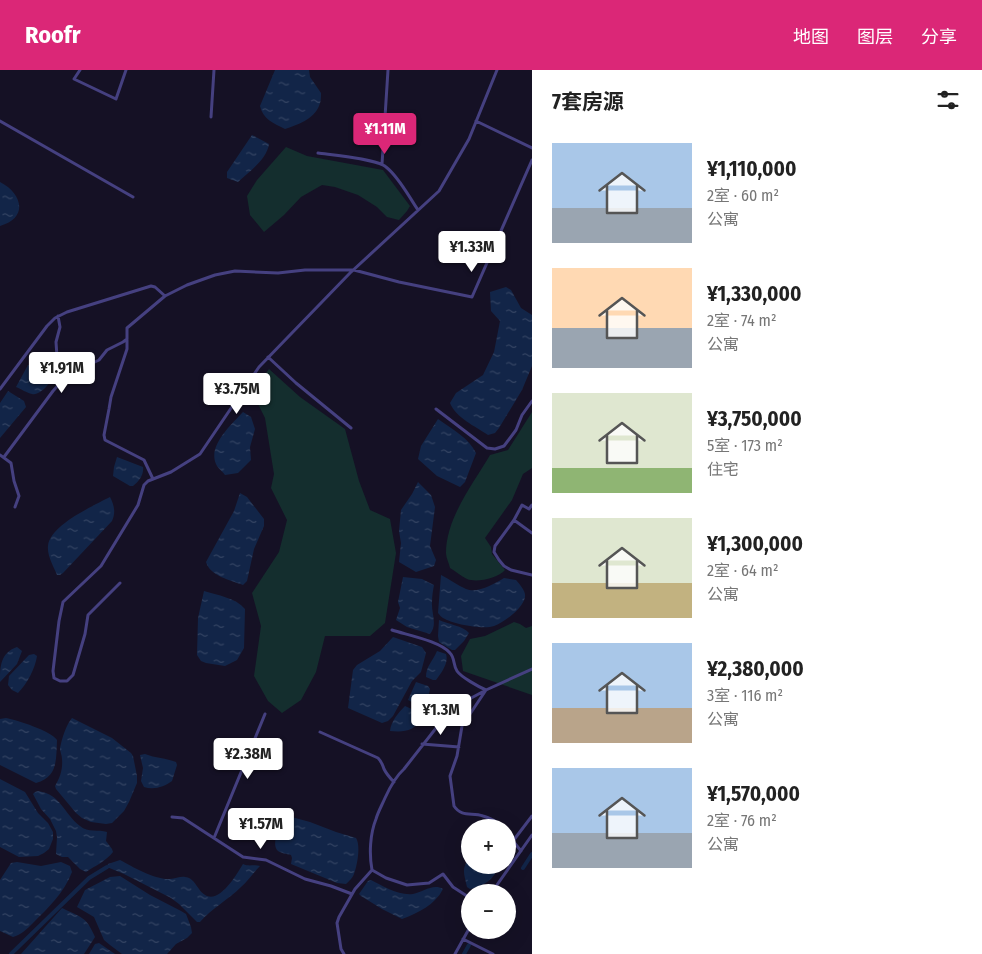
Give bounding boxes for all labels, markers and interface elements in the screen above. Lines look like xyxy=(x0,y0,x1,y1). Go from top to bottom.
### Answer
text: Roofr xyxy=(25,21,80,49)
text: 地图 xyxy=(793,26,829,48)
text: 图层 xyxy=(857,26,893,48)
text: 分享 xyxy=(921,26,957,48)
icon: filters xyxy=(934,86,962,114)
text: 7套房源 xyxy=(552,89,624,115)
pin: ¥1.11M xyxy=(344,112,426,155)
text: ¥1.11M xyxy=(364,119,406,138)
text: ¥1,110,000 xyxy=(707,156,796,182)
icon: home xyxy=(592,163,652,223)
text: 2室 · 60 m² xyxy=(707,186,779,205)
text: 公寓 xyxy=(707,210,739,229)
pin: ¥1.33M xyxy=(431,230,513,273)
text: ¥1.33M xyxy=(449,237,495,256)
text: ¥1,330,000 xyxy=(707,281,801,307)
icon: home xyxy=(592,288,652,348)
text: 2室 · 74 m² xyxy=(707,311,776,330)
text: 公寓 xyxy=(707,335,739,354)
pin: ¥1.91M xyxy=(21,352,103,394)
text: ¥1.91M xyxy=(40,358,84,377)
pin: ¥3.75M xyxy=(196,372,278,415)
text: ¥3.75M xyxy=(214,379,260,398)
text: ¥3,750,000 xyxy=(707,406,802,432)
icon: home xyxy=(592,413,652,473)
text: 5室 · 173 m² xyxy=(707,436,783,455)
text: 住宅 xyxy=(707,460,739,479)
text: ¥1,300,000 xyxy=(707,531,803,557)
icon: home xyxy=(592,538,652,598)
text: 2室 · 64 m² xyxy=(707,561,778,580)
text: 公寓 xyxy=(707,585,739,604)
text: ¥2,380,000 xyxy=(707,656,804,682)
icon: home xyxy=(592,663,652,723)
text: 3室 · 116 m² xyxy=(707,686,783,705)
pin: ¥1.3M xyxy=(406,694,476,736)
text: ¥1.3M xyxy=(422,700,460,719)
text: 公寓 xyxy=(707,710,739,729)
pin: ¥2.38M xyxy=(207,738,289,780)
text: ¥2.38M xyxy=(225,744,271,763)
text: ¥1,570,000 xyxy=(707,781,800,807)
icon: home xyxy=(592,788,652,848)
pin: ¥1.57M xyxy=(220,808,302,850)
text: 2室 · 76 m² xyxy=(707,811,777,830)
text: ¥1.57M xyxy=(239,814,283,833)
map controls xyxy=(461,819,516,939)
button: + xyxy=(461,819,516,874)
text: 公寓 xyxy=(707,835,739,854)
button: − xyxy=(461,884,516,939)

